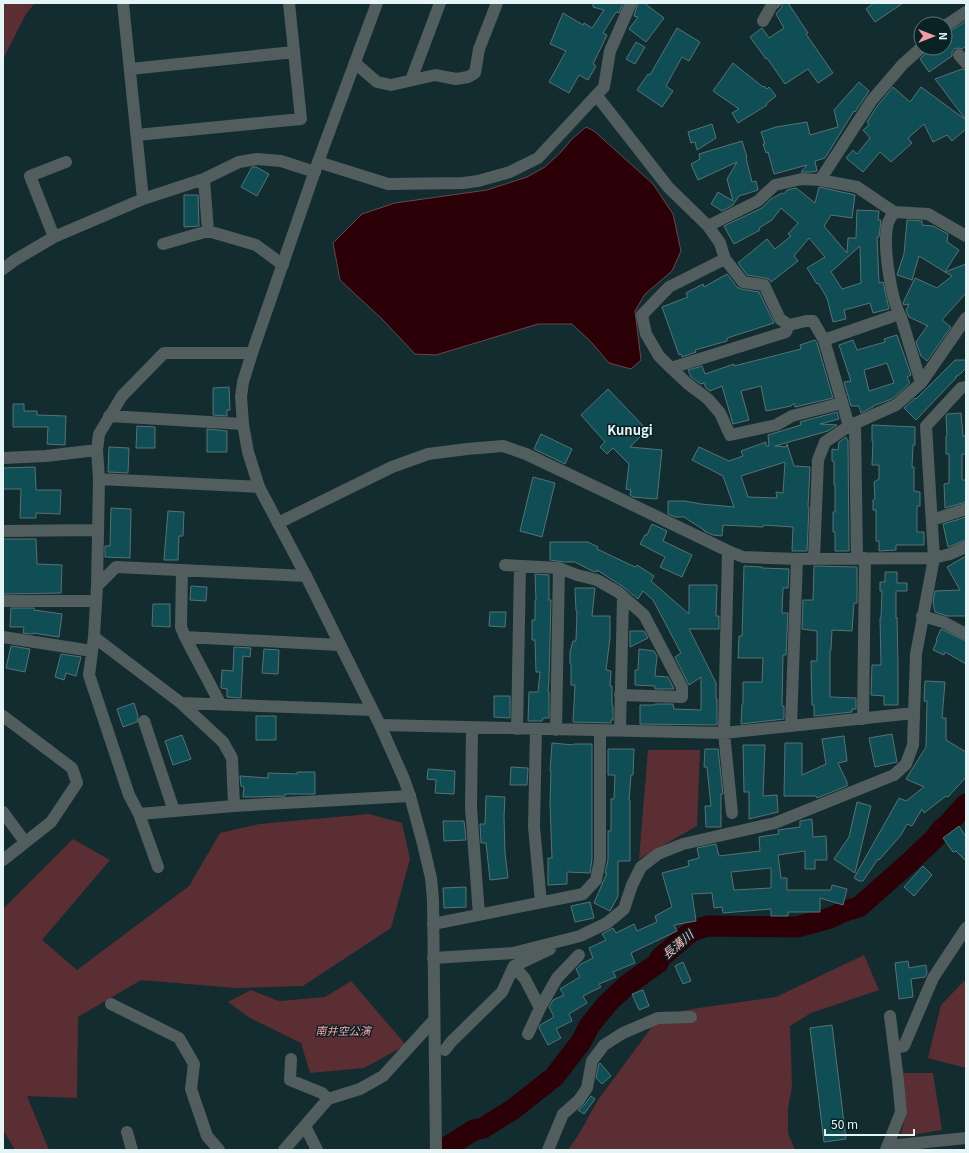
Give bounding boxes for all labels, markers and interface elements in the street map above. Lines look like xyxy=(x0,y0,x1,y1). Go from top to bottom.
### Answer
north arrow xyxy=(913,16,953,56)
text: N xyxy=(936,32,952,40)
district label: Kunugi xyxy=(607,420,653,439)
water label: 長溝川 xyxy=(658,924,698,962)
park label: 南井空公演 xyxy=(316,1022,372,1038)
scale bar xyxy=(825,1111,914,1137)
text: 50 m xyxy=(831,1115,858,1132)

